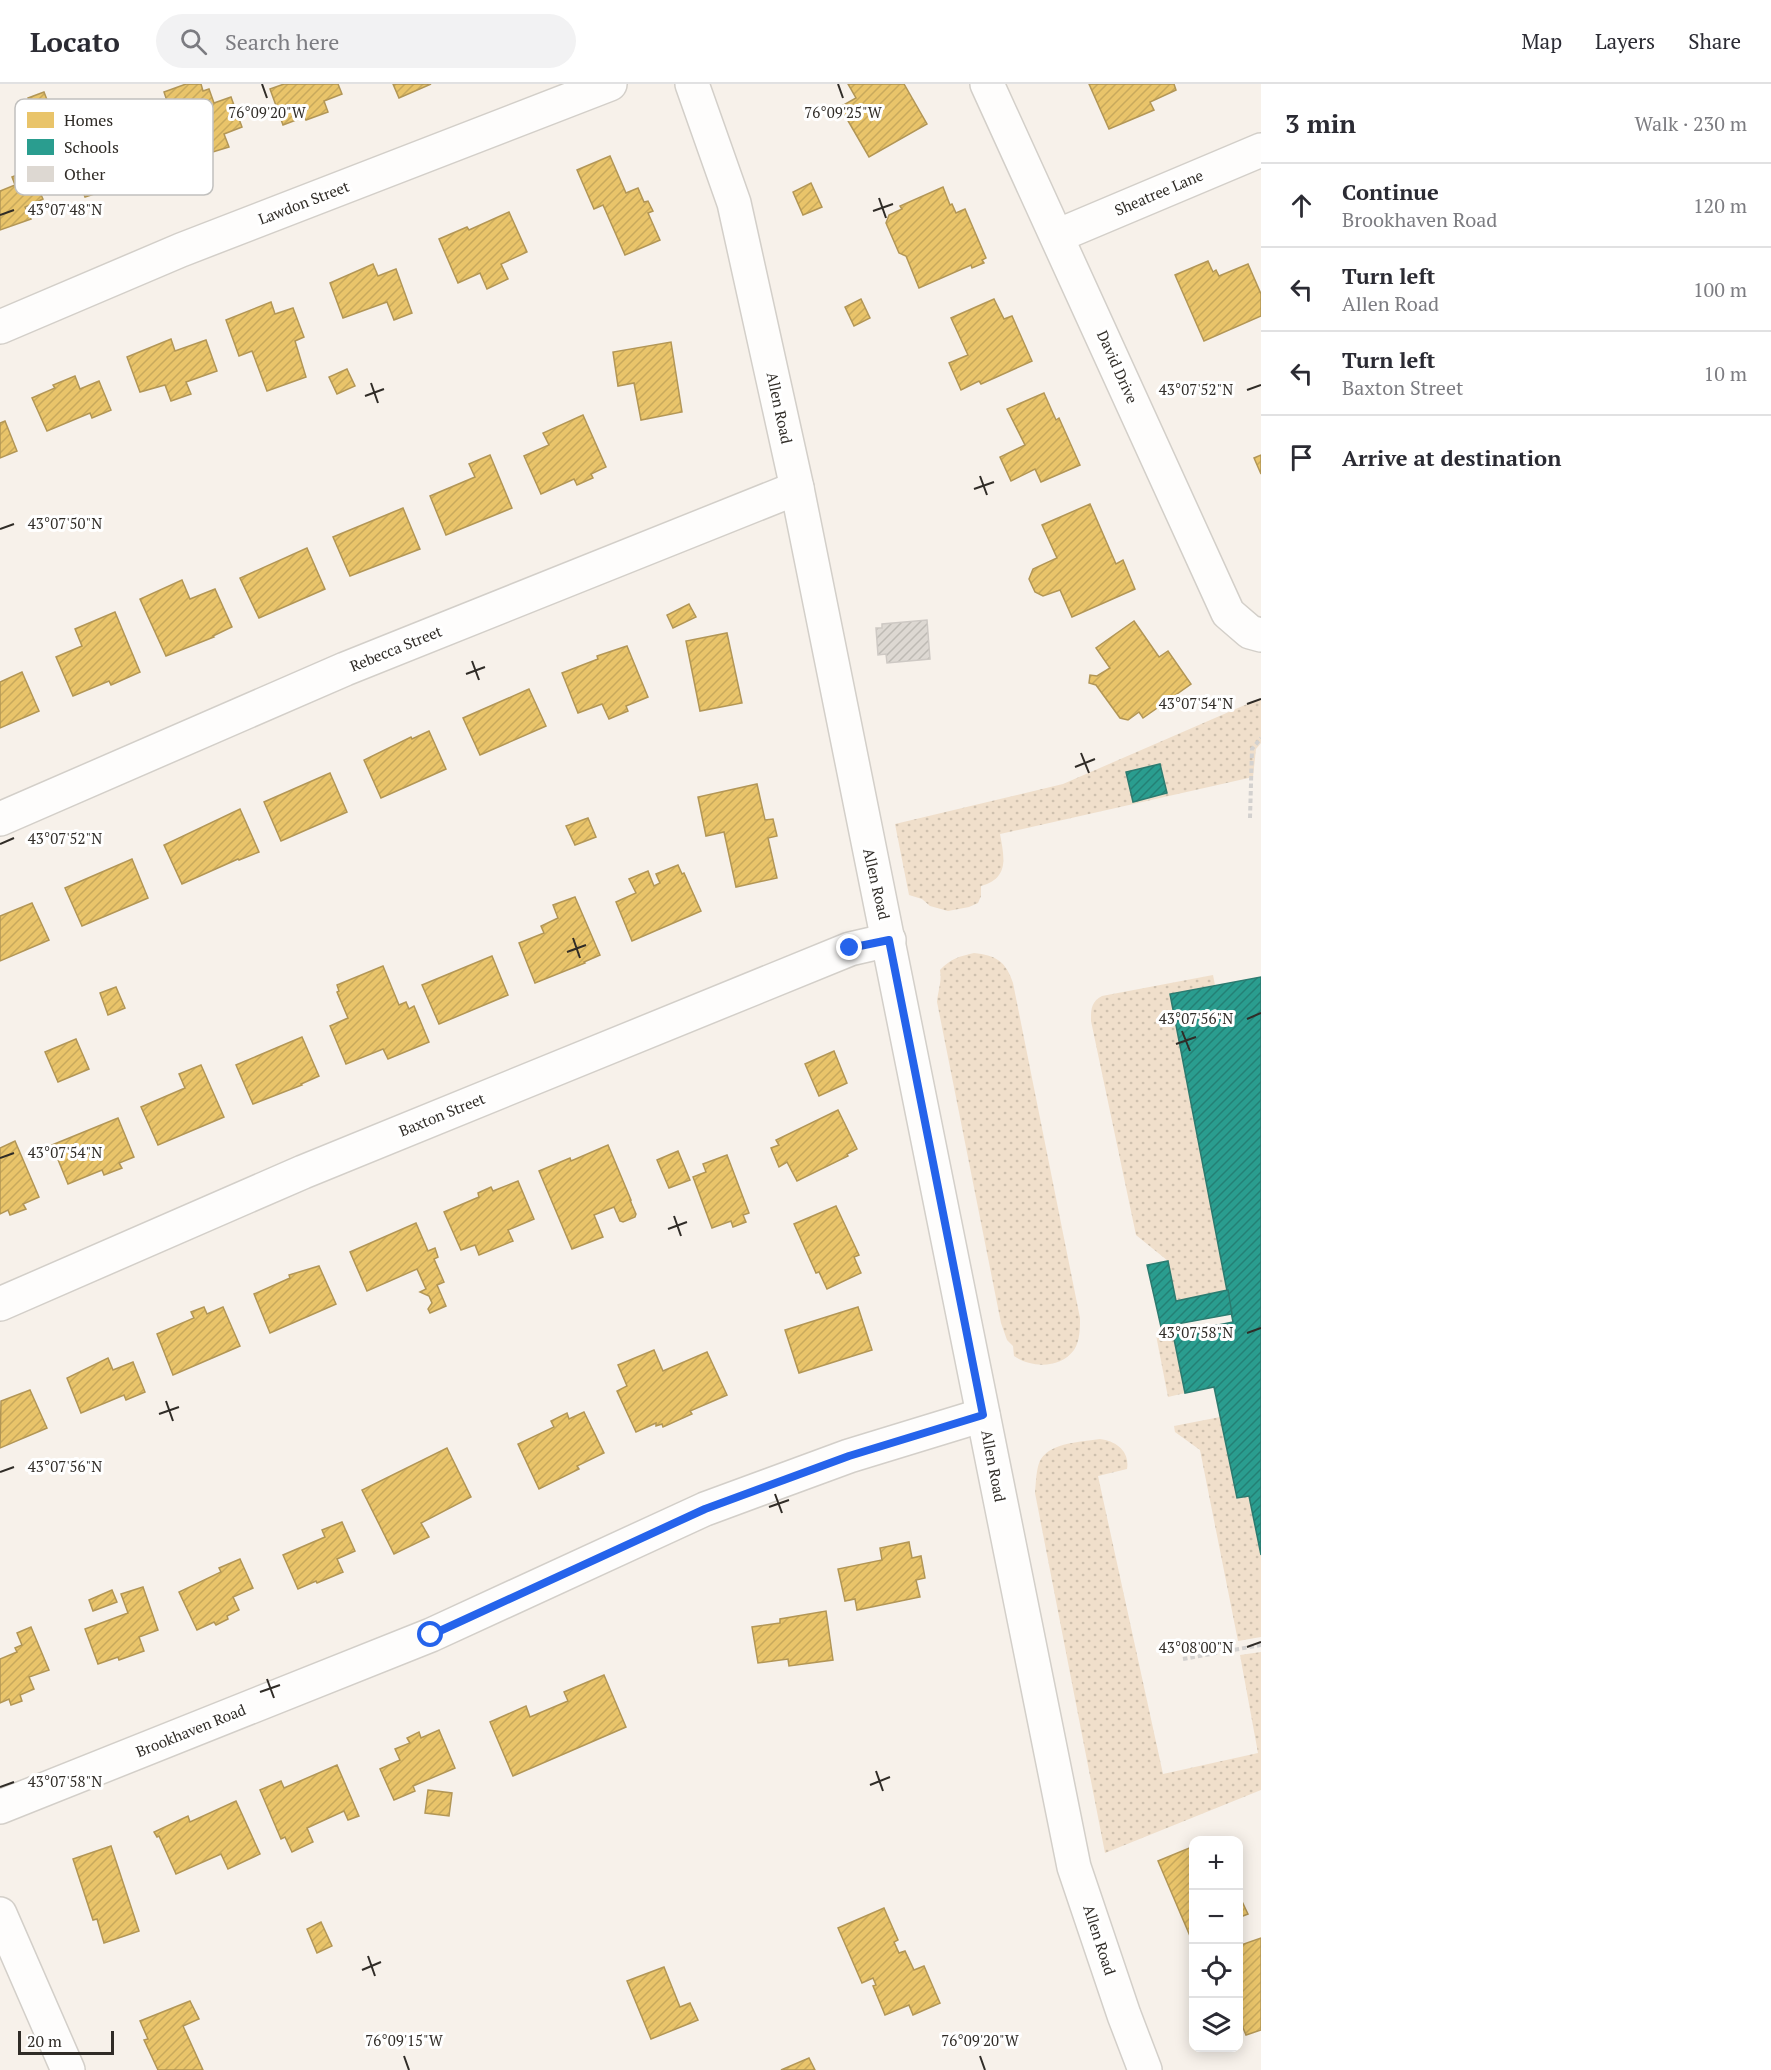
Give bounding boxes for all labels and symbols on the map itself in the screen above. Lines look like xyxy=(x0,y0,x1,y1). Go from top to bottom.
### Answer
legend xyxy=(15,99,213,195)
text: 76°09'20"W xyxy=(228,102,307,122)
text: 76°09'25"W xyxy=(804,102,883,122)
text: Homes xyxy=(64,109,113,131)
text: Schools xyxy=(64,136,119,158)
text: Other xyxy=(64,163,106,185)
street label: Sheatree Lane xyxy=(1111,164,1206,220)
street label: Lawdon Street xyxy=(255,175,352,229)
text: 43°07'48"N xyxy=(28,199,102,219)
street label: David Drive xyxy=(1093,327,1143,406)
street label: Allen Road xyxy=(763,370,797,445)
text: 43°07'52"N xyxy=(1159,379,1233,399)
text: 43°07'50"N xyxy=(28,513,102,533)
street label: Rebecca Street xyxy=(347,620,445,676)
text: 43°07'54"N xyxy=(1159,693,1233,713)
text: 43°07'52"N xyxy=(28,828,102,848)
street label: Allen Road xyxy=(859,846,895,922)
route end xyxy=(836,934,862,960)
text: 43°07'56"N xyxy=(1159,1008,1233,1028)
street label: Baxton Street xyxy=(396,1088,488,1140)
text: 43°07'54"N xyxy=(28,1142,102,1162)
text: 43°07'58"N xyxy=(1159,1322,1233,1342)
street label: Allen Road xyxy=(977,1428,1011,1503)
text: 43°07'56"N xyxy=(28,1456,102,1476)
route start xyxy=(417,1621,443,1647)
text: 43°08'00"N xyxy=(1159,1637,1233,1657)
street label: Brookhaven Road xyxy=(133,1699,248,1761)
text: 43°07'58"N xyxy=(28,1771,102,1791)
street label: Allen Road xyxy=(1079,1902,1121,1977)
scale bar xyxy=(18,2028,114,2056)
text: 76°09'15"W xyxy=(365,2030,444,2050)
text: 76°09'20"W xyxy=(941,2030,1020,2050)

